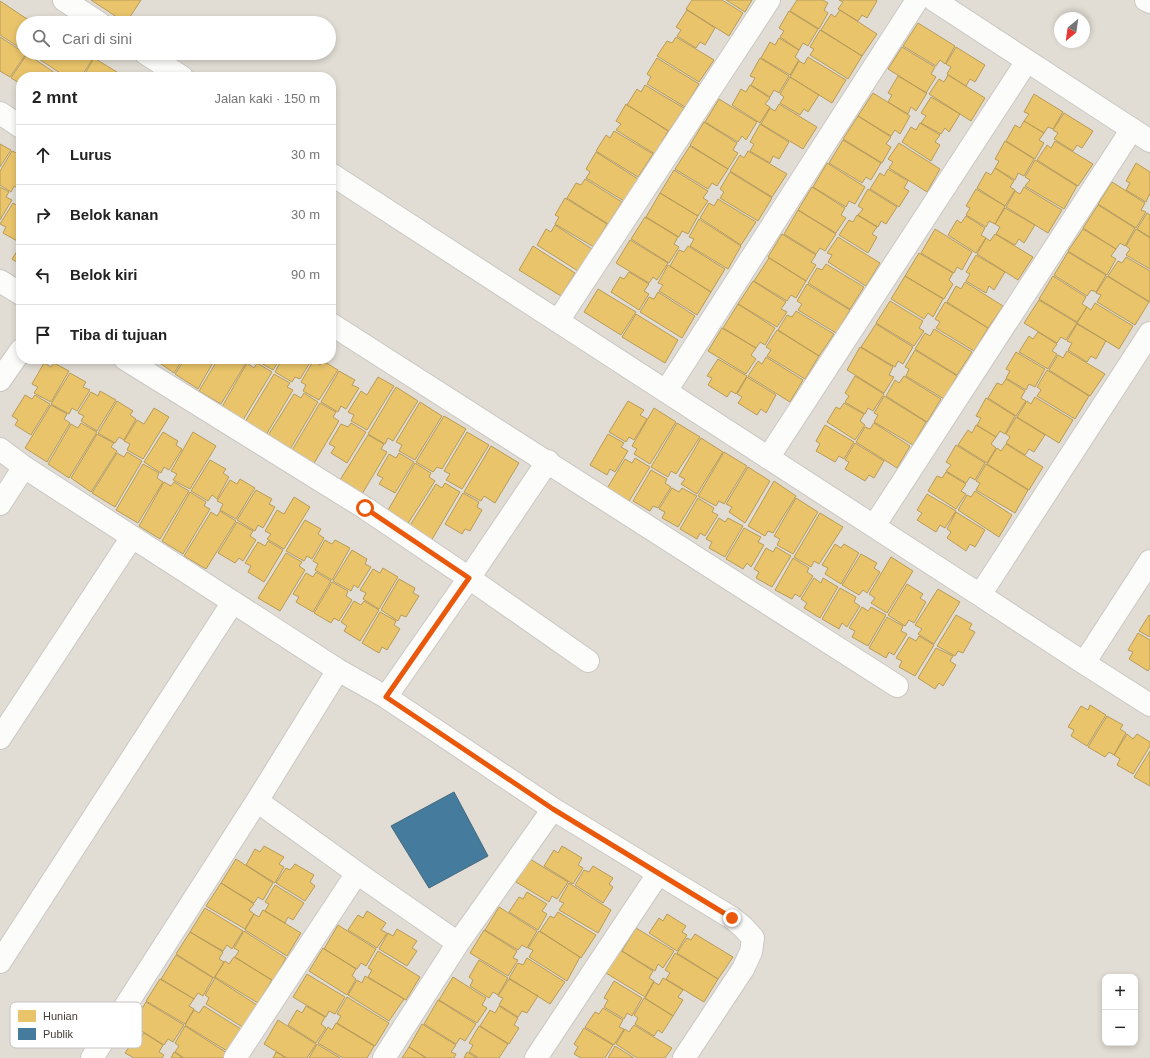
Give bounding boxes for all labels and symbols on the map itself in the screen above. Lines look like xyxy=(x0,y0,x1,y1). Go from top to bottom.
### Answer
north arrow xyxy=(1054,12,1090,48)
route start xyxy=(356,499,374,517)
route end xyxy=(723,909,741,927)
legend xyxy=(10,1002,142,1048)
text: Hunian xyxy=(43,1010,78,1022)
text: Publik xyxy=(43,1028,73,1040)

